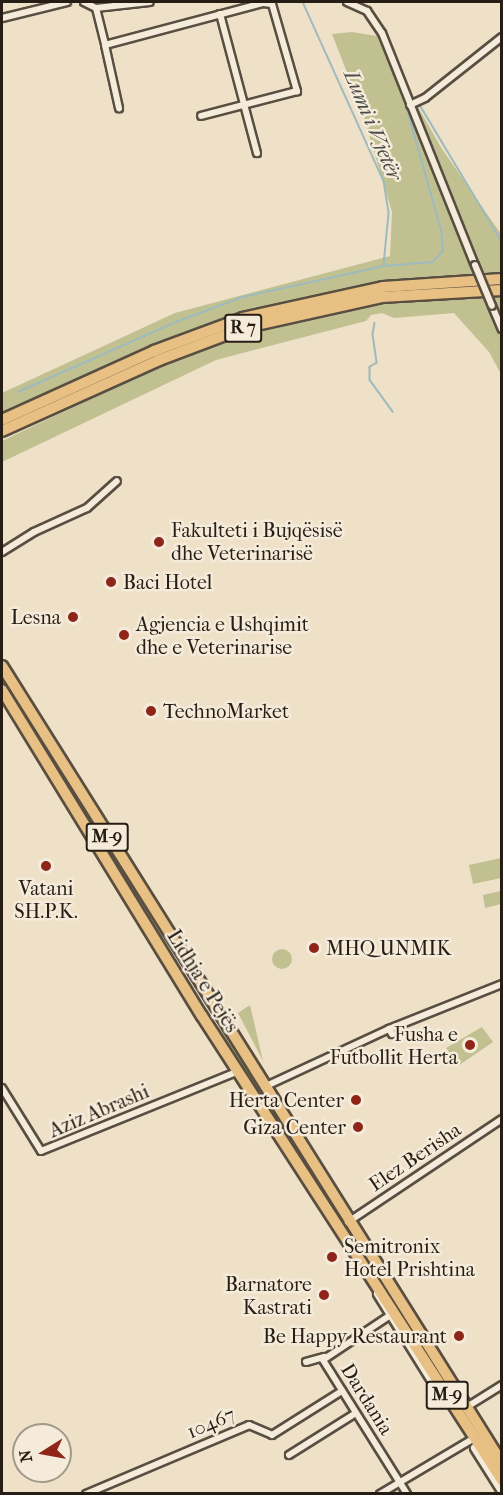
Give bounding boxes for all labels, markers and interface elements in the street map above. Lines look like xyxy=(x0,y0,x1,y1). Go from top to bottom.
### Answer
water label: Lumi i Vjetër xyxy=(338,66,408,184)
road number: R 7 xyxy=(224,313,262,343)
place label: Fakulteti i Bujqësisë dhe Veterinarisë xyxy=(171,518,343,565)
marker: Fakulteti i Bujqësisë dhe Veterinarisë xyxy=(152,535,166,549)
place label: Baci Hotel xyxy=(123,570,212,594)
marker: Baci Hotel xyxy=(104,575,118,589)
place label: Lesna xyxy=(11,605,61,629)
marker: Lesna xyxy=(66,610,80,624)
place label: Agjencia e Ushqimit dhe e Veterinarise xyxy=(136,612,309,659)
marker: Agjencia e Ushqimit dhe e Veterinarise xyxy=(117,628,131,642)
place label: TechnoMarket xyxy=(163,699,289,723)
marker: TechnoMarket xyxy=(144,704,158,718)
road number: M-9 xyxy=(84,822,130,852)
marker: Vatani SH.P.K. xyxy=(39,859,53,873)
place label: Vatani SH.P.K. xyxy=(14,876,78,923)
street label: Lidhja e Pejës xyxy=(162,925,244,1037)
place label: MHQ UNMIK xyxy=(326,936,451,960)
marker: MHQ UNMIK xyxy=(307,941,321,955)
place label: Fusha e Futbollit Herta xyxy=(330,1022,458,1069)
marker: Fusha e Futbollit Herta xyxy=(463,1038,477,1052)
street label: Aziz Abrashi xyxy=(45,1079,153,1143)
place label: Herta Center xyxy=(229,1088,344,1112)
marker: Herta Center xyxy=(349,1093,363,1107)
place label: Giza Center xyxy=(243,1115,346,1139)
street label: Elez Berisha xyxy=(364,1117,466,1197)
marker: Giza Center xyxy=(351,1120,365,1134)
place label: Semitronix Hotel Prishtina xyxy=(344,1234,475,1281)
marker: Semitronix Hotel Prishtina xyxy=(325,1250,339,1264)
place label: Barnatore Kastrati xyxy=(225,1272,312,1319)
marker: Barnatore Kastrati xyxy=(317,1288,331,1302)
place label: Be Happy Restaurant xyxy=(263,1324,447,1348)
marker: Be Happy Restaurant xyxy=(452,1329,466,1343)
street label: Dardania xyxy=(336,1359,398,1439)
road number: M-9 xyxy=(424,1380,470,1410)
street label: 10467 xyxy=(183,1402,239,1444)
north arrow xyxy=(12,1423,72,1483)
text: N xyxy=(15,1448,36,1464)

